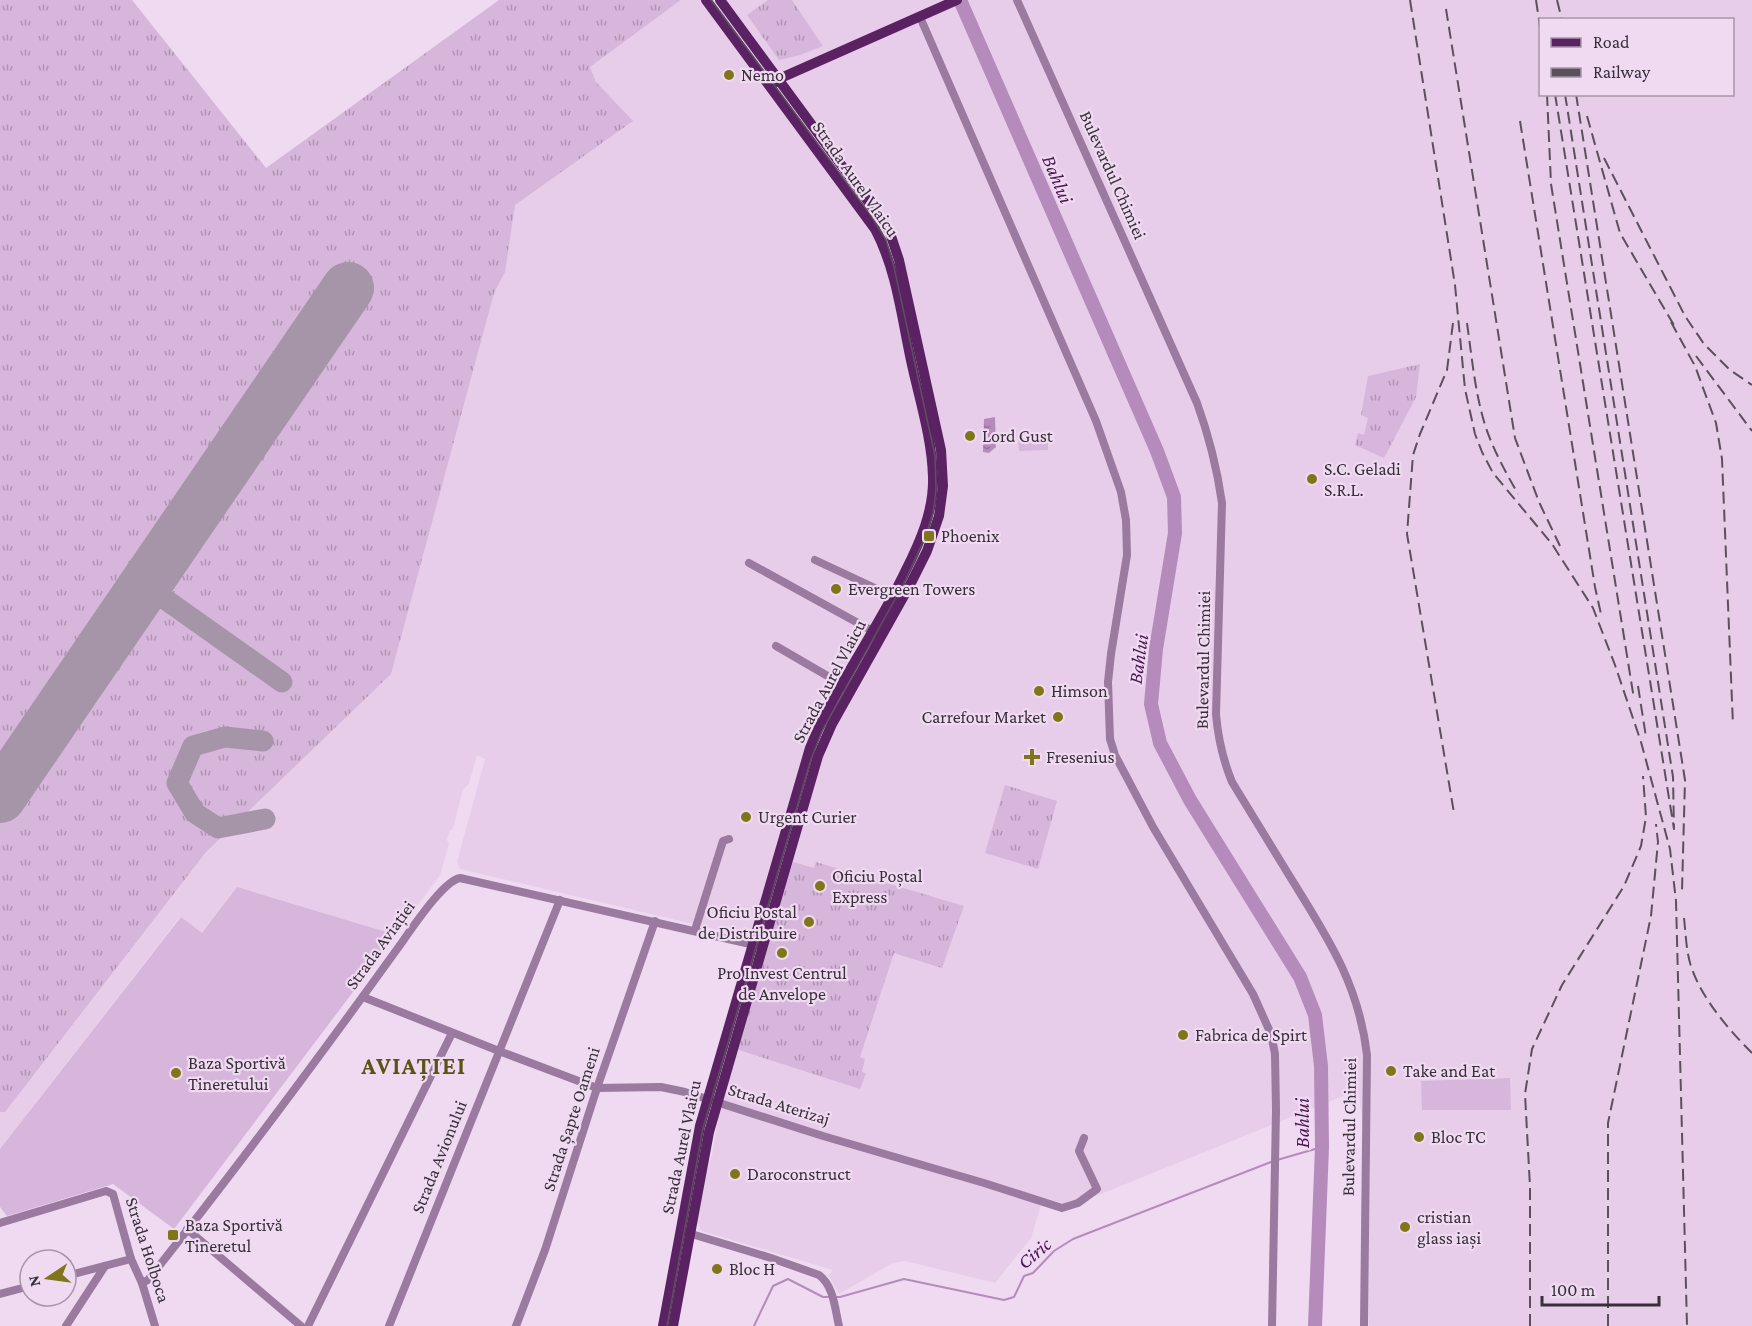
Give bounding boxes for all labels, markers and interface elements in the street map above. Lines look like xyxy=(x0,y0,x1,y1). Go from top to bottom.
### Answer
legend xyxy=(1539,18,1734,96)
text: Road xyxy=(1593,32,1630,52)
text: Railway xyxy=(1593,62,1651,82)
place label: Nemo xyxy=(741,65,784,85)
marker: Nemo xyxy=(722,68,736,82)
street label: Bulevardul Chimiei xyxy=(1076,108,1150,243)
street label: Strada Aurel Vlaicu xyxy=(809,117,904,241)
water label: Bahlui xyxy=(1038,152,1078,207)
place label: Lord Gust xyxy=(982,426,1054,446)
marker: Lord Gust xyxy=(963,429,977,443)
place label: S.C. Geladi S.R.L. xyxy=(1324,459,1401,500)
marker: S.C. Geladi S.R.L. xyxy=(1305,472,1319,486)
place label: Phoenix xyxy=(941,526,1000,546)
marker: Phoenix xyxy=(922,529,936,543)
place label: Evergreen Towers xyxy=(848,579,975,599)
marker: Evergreen Towers xyxy=(829,582,843,596)
street label: Bulevardul Chimiei xyxy=(1192,590,1214,729)
street label: Strada Aurel Vlaicu xyxy=(788,616,870,746)
water label: Bahlui xyxy=(1124,632,1152,685)
place label: Himson xyxy=(1051,681,1108,701)
marker: Himson xyxy=(1032,684,1046,698)
place label: Carrefour Market xyxy=(921,707,1047,727)
marker: Carrefour Market xyxy=(1051,710,1065,724)
place label: Fresenius xyxy=(1046,747,1115,767)
marker: Fresenius xyxy=(1023,748,1041,766)
place label: Urgent Curier xyxy=(758,807,857,827)
marker: Urgent Curier xyxy=(739,810,753,824)
place label: Oficiu Poștal Express xyxy=(832,866,923,907)
marker: Oficiu Poștal Express xyxy=(813,879,827,893)
street label: Strada Aviației xyxy=(341,897,421,994)
place label: Oficiu Postal de Distribuire xyxy=(698,902,797,943)
marker: Oficiu Postal de Distribuire xyxy=(802,915,816,929)
marker: Pro Invest Centrul de Anvelope xyxy=(775,946,789,960)
place label: Pro Invest Centrul de Anvelope xyxy=(717,963,847,1004)
place label: Fabrica de Spirt xyxy=(1195,1025,1308,1045)
marker: Fabrica de Spirt xyxy=(1176,1028,1190,1042)
street label: Strada Șapte Oameni xyxy=(538,1044,606,1194)
district label: AVIAȚIEI xyxy=(360,1052,467,1082)
place label: Baza Sportivă Tineretului xyxy=(188,1053,286,1094)
street label: Bulevardul Chimiei xyxy=(1338,1057,1360,1196)
place label: Take and Eat xyxy=(1403,1061,1496,1081)
marker: Take and Eat xyxy=(1384,1064,1398,1078)
marker: Baza Sportivă Tineretului xyxy=(169,1066,183,1080)
street label: Strada Aurel Vlaicu xyxy=(657,1078,705,1216)
street label: Strada Aterizaj xyxy=(725,1079,832,1130)
street label: Strada Avionului xyxy=(407,1097,471,1216)
water label: Bahlui xyxy=(1291,1097,1313,1148)
place label: Bloc TC xyxy=(1431,1127,1486,1147)
marker: Bloc TC xyxy=(1412,1130,1426,1144)
place label: Daroconstruct xyxy=(747,1164,852,1184)
marker: Daroconstruct xyxy=(728,1167,742,1181)
street label: Strada Holboca xyxy=(122,1195,174,1305)
place label: cristian glass iași xyxy=(1417,1207,1481,1250)
place label: Baza Sportivă Tineretul xyxy=(185,1215,283,1256)
marker: cristian glass iași xyxy=(1398,1220,1412,1234)
marker: Baza Sportivă Tineretul xyxy=(166,1228,180,1242)
water label: Ciric xyxy=(1013,1232,1056,1273)
north arrow xyxy=(18,1248,78,1308)
place label: Bloc H xyxy=(729,1259,775,1279)
marker: Bloc H xyxy=(710,1262,724,1276)
scale bar xyxy=(1542,1269,1659,1307)
text: N xyxy=(24,1274,43,1288)
text: 100 m xyxy=(1551,1280,1596,1300)

